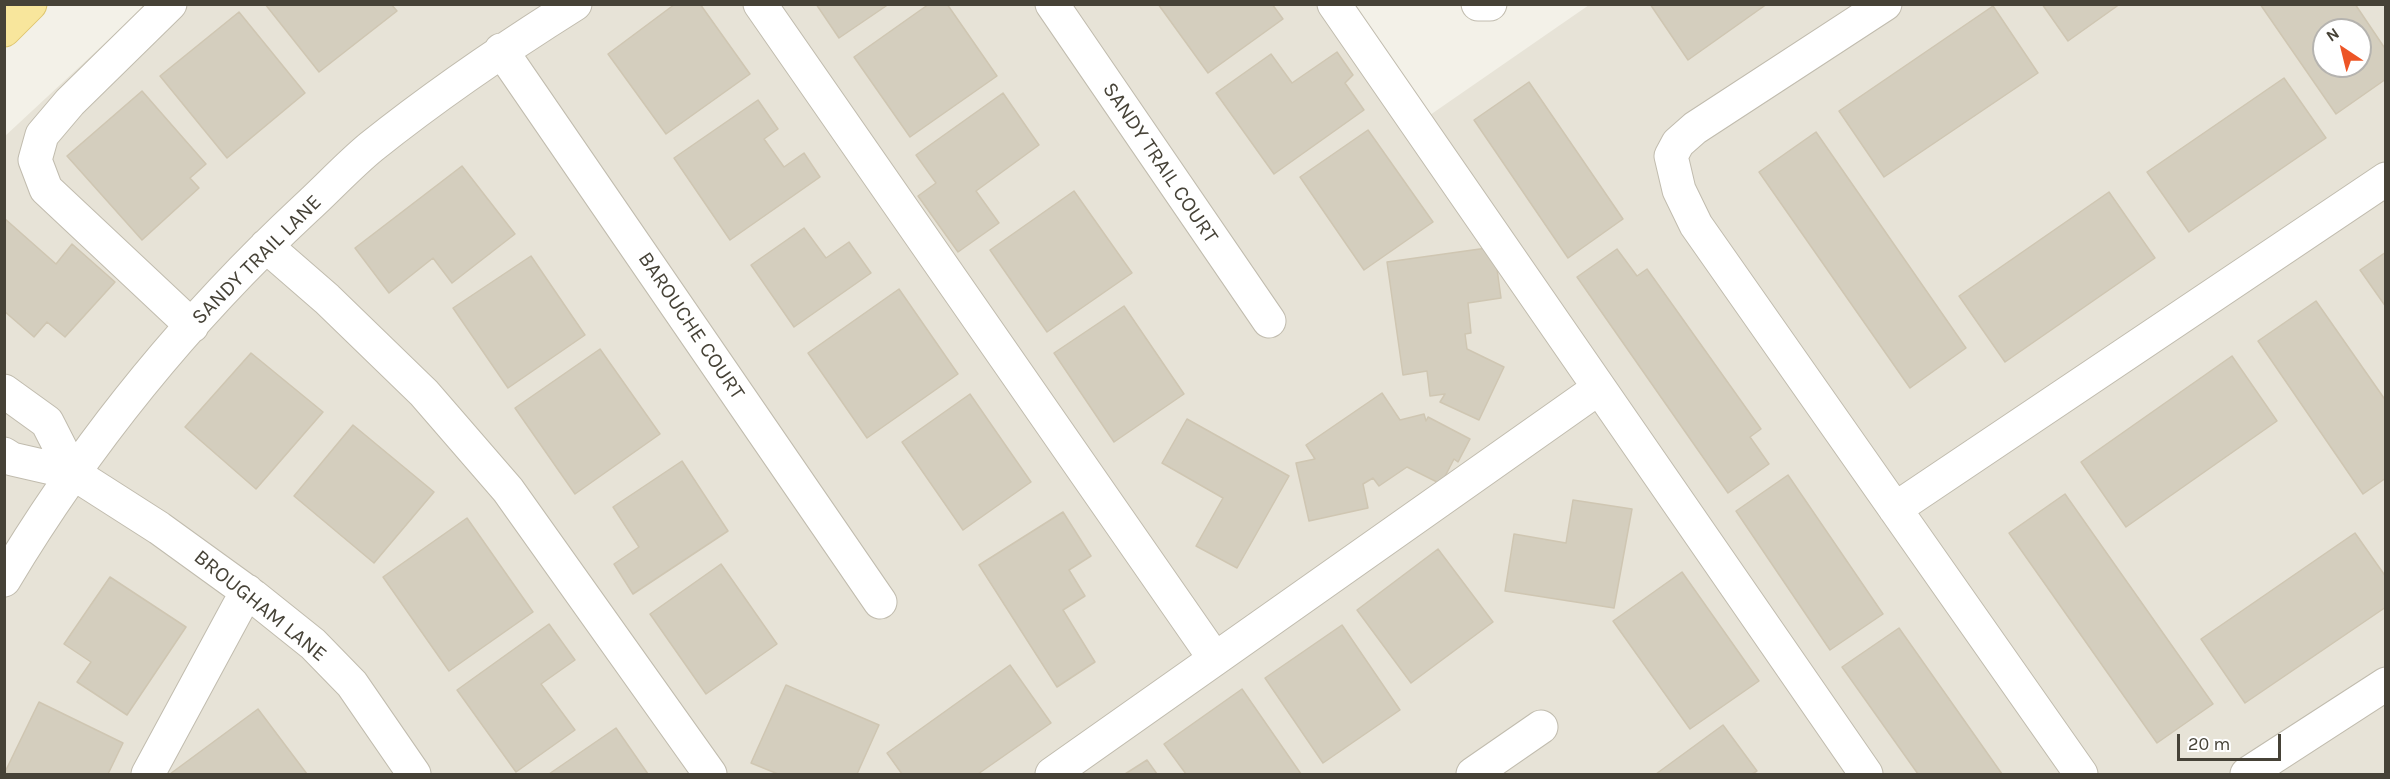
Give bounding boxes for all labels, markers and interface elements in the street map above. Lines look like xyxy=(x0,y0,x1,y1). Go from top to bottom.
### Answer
north arrow xyxy=(2312,18,2372,78)
text: N xyxy=(2322,23,2343,46)
street label: SANDY TRAIL COURT xyxy=(1097,78,1223,248)
street label: SANDY TRAIL LANE xyxy=(187,190,327,330)
street label: BAROUCHE COURT xyxy=(632,247,750,405)
street label: BROUGHAM LANE xyxy=(188,545,332,667)
scale bar xyxy=(2180,722,2284,760)
text: 20 m xyxy=(2188,733,2230,755)

